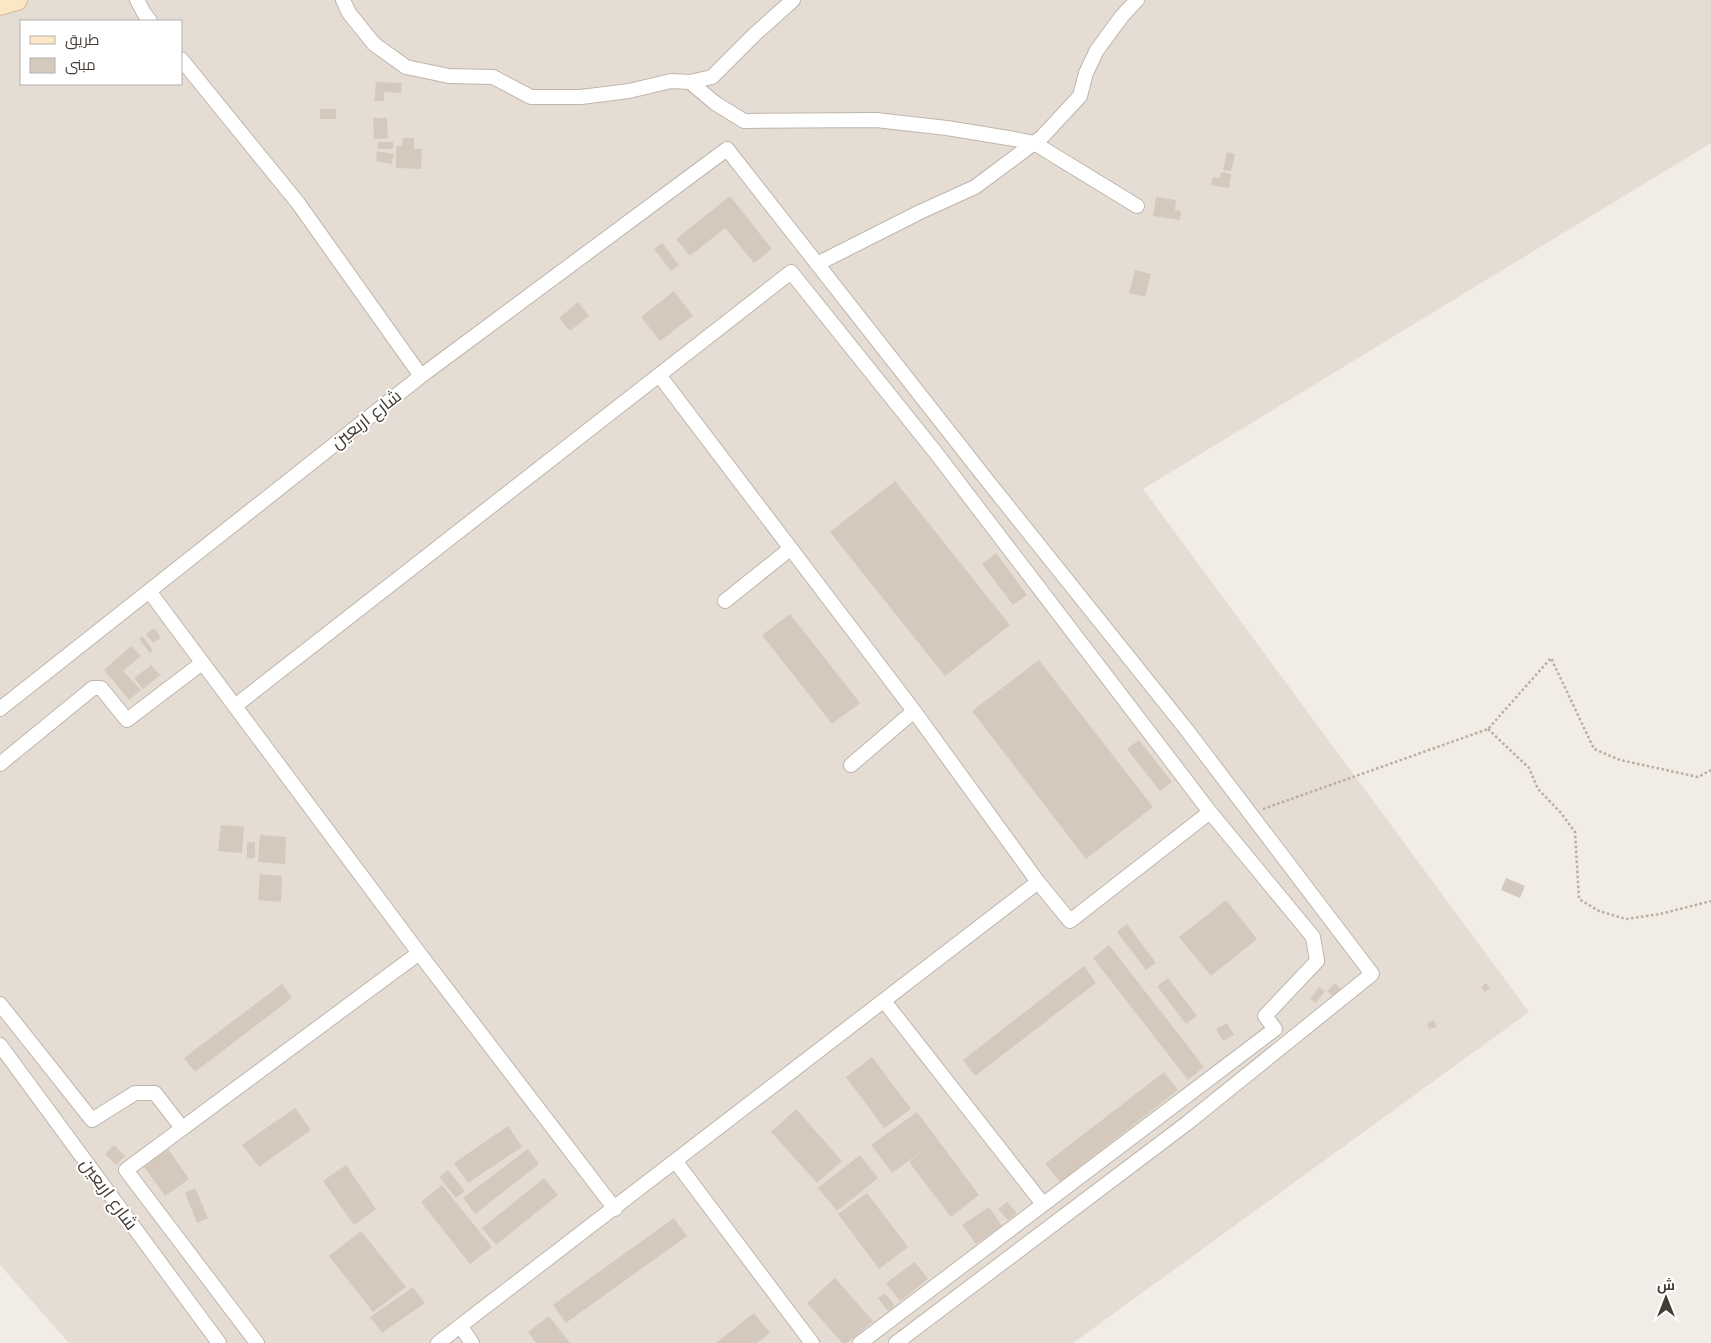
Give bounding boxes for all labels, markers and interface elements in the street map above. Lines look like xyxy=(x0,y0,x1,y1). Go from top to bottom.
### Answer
legend xyxy=(20,20,182,85)
text: طريق xyxy=(65,31,99,50)
text: مبنى xyxy=(65,56,96,75)
street label: شارع اربعين xyxy=(327,385,406,454)
street label: شارع اربعين xyxy=(75,1154,142,1235)
north arrow xyxy=(1641,1273,1691,1323)
text: ش xyxy=(1657,1277,1675,1294)

